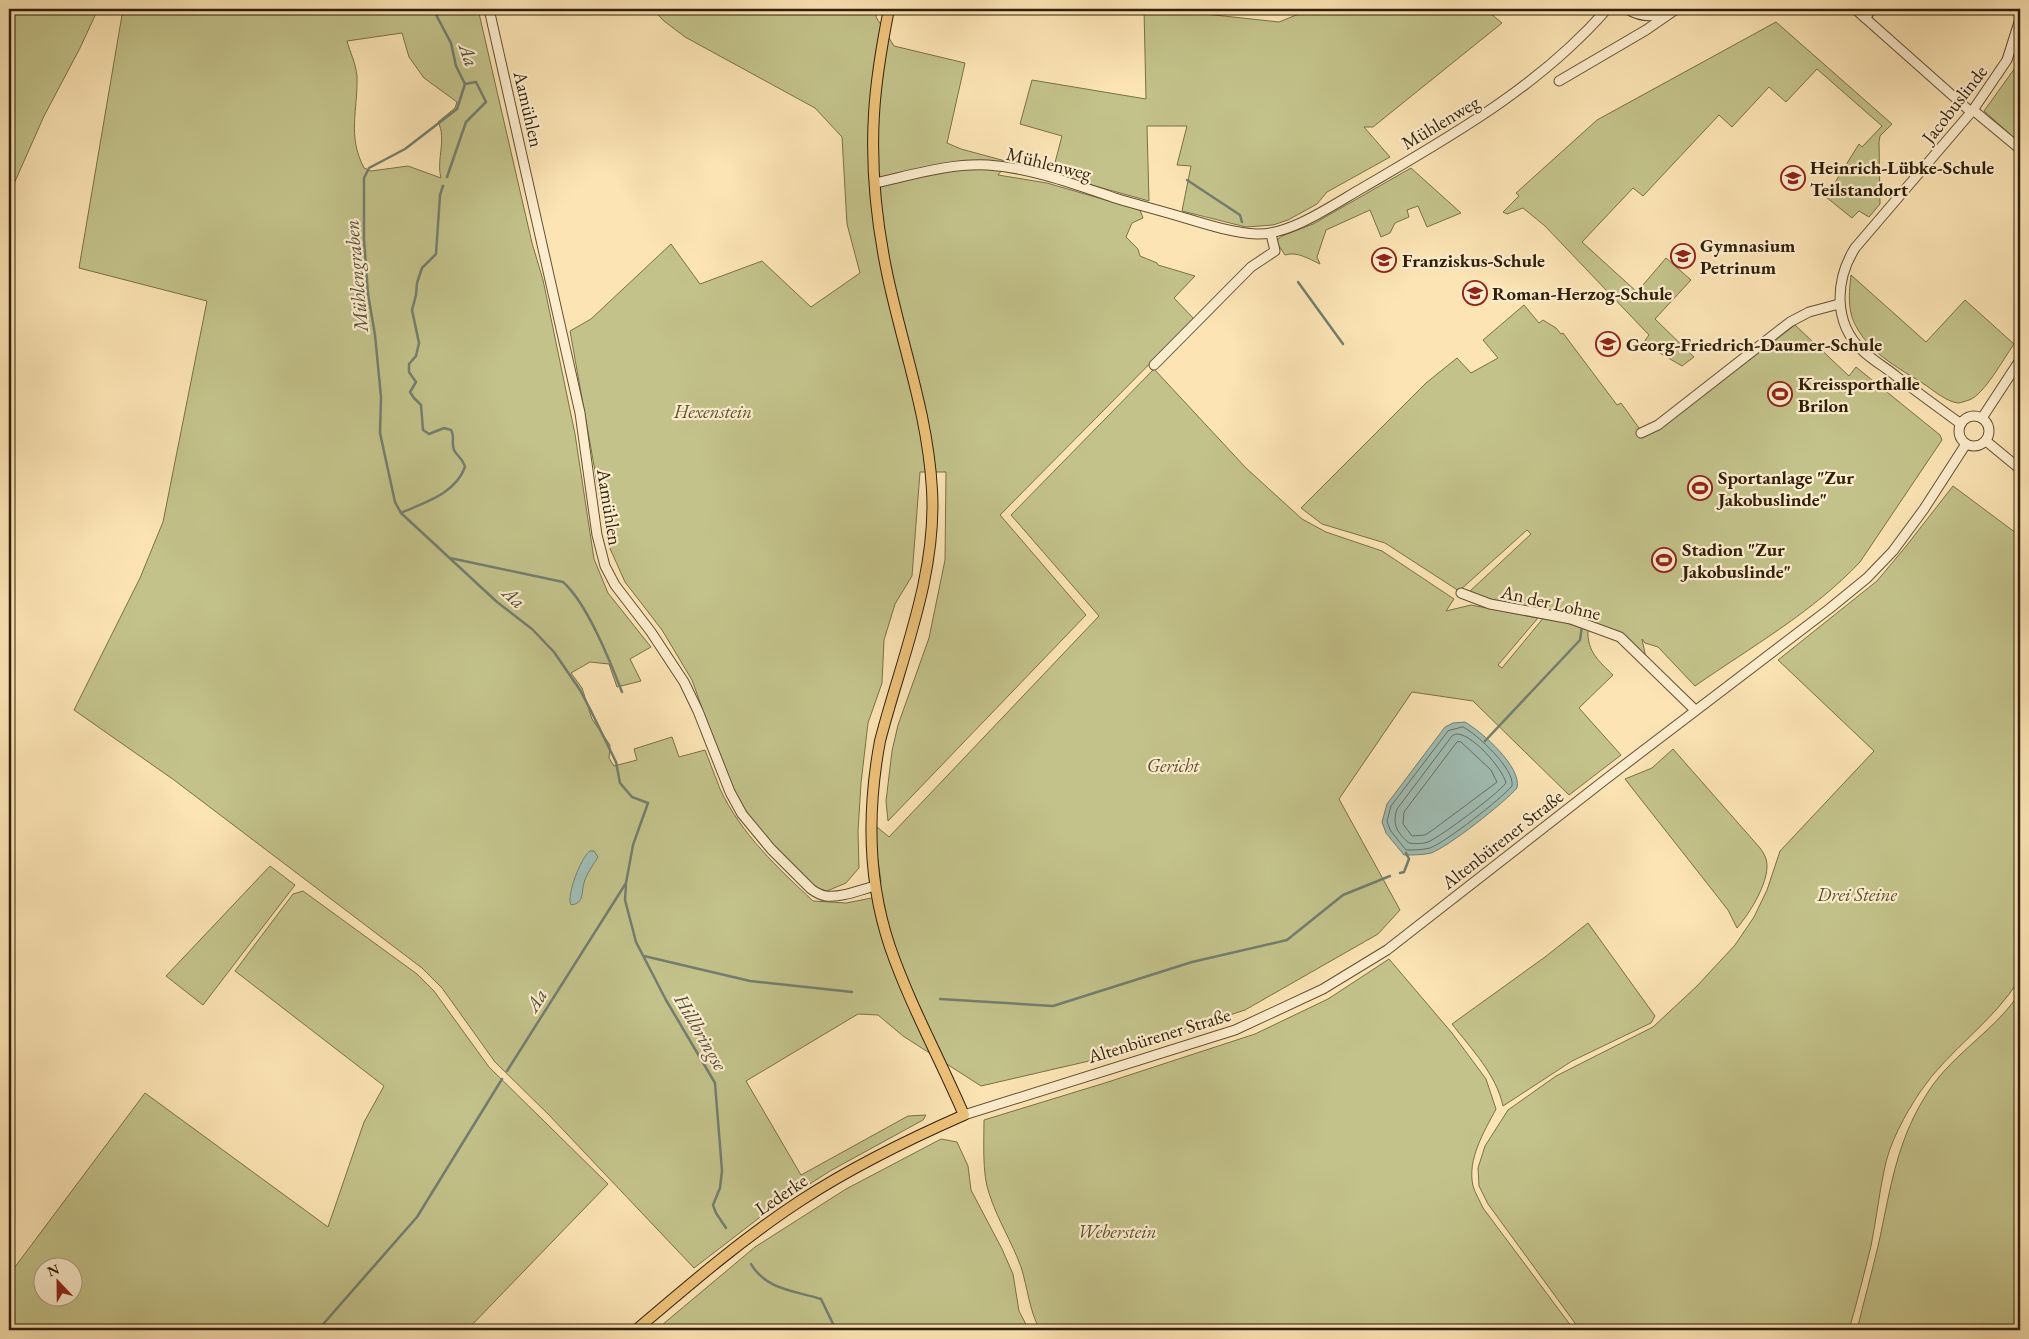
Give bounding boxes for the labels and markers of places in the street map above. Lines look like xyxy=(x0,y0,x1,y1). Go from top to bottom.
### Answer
place label: Heinrich-Lübke-Schule Teilstandort xyxy=(1810,155,1994,202)
school or university icon: Heinrich-Lübke-Schule Teilstandort xyxy=(1780,165,1806,191)
place label: Gymnasium Petrinum xyxy=(1700,233,1796,280)
school or university icon: Gymnasium Petrinum xyxy=(1670,243,1696,269)
school or university icon: Franziskus-Schule xyxy=(1371,247,1397,273)
place label: Franziskus-Schule xyxy=(1402,248,1545,273)
school or university icon: Roman-Herzog-Schule xyxy=(1462,280,1488,306)
place label: Roman-Herzog-Schule xyxy=(1492,281,1672,306)
school or university icon: Georg-Friedrich-Daumer-Schule xyxy=(1595,331,1621,357)
place label: Georg-Friedrich-Daumer-Schule xyxy=(1626,332,1882,357)
place label: Kreissporthalle Brilon xyxy=(1798,371,1920,418)
sports icon: Kreissporthalle Brilon xyxy=(1767,381,1793,407)
place label: Sportanlage "Zur Jakobuslinde" xyxy=(1716,465,1854,512)
sports icon: Sportanlage "Zur Jakobuslinde" xyxy=(1687,475,1713,501)
place label: Stadion "Zur Jakobuslinde" xyxy=(1680,537,1791,584)
sports icon: Stadion "Zur Jakobuslinde" xyxy=(1651,547,1677,573)

